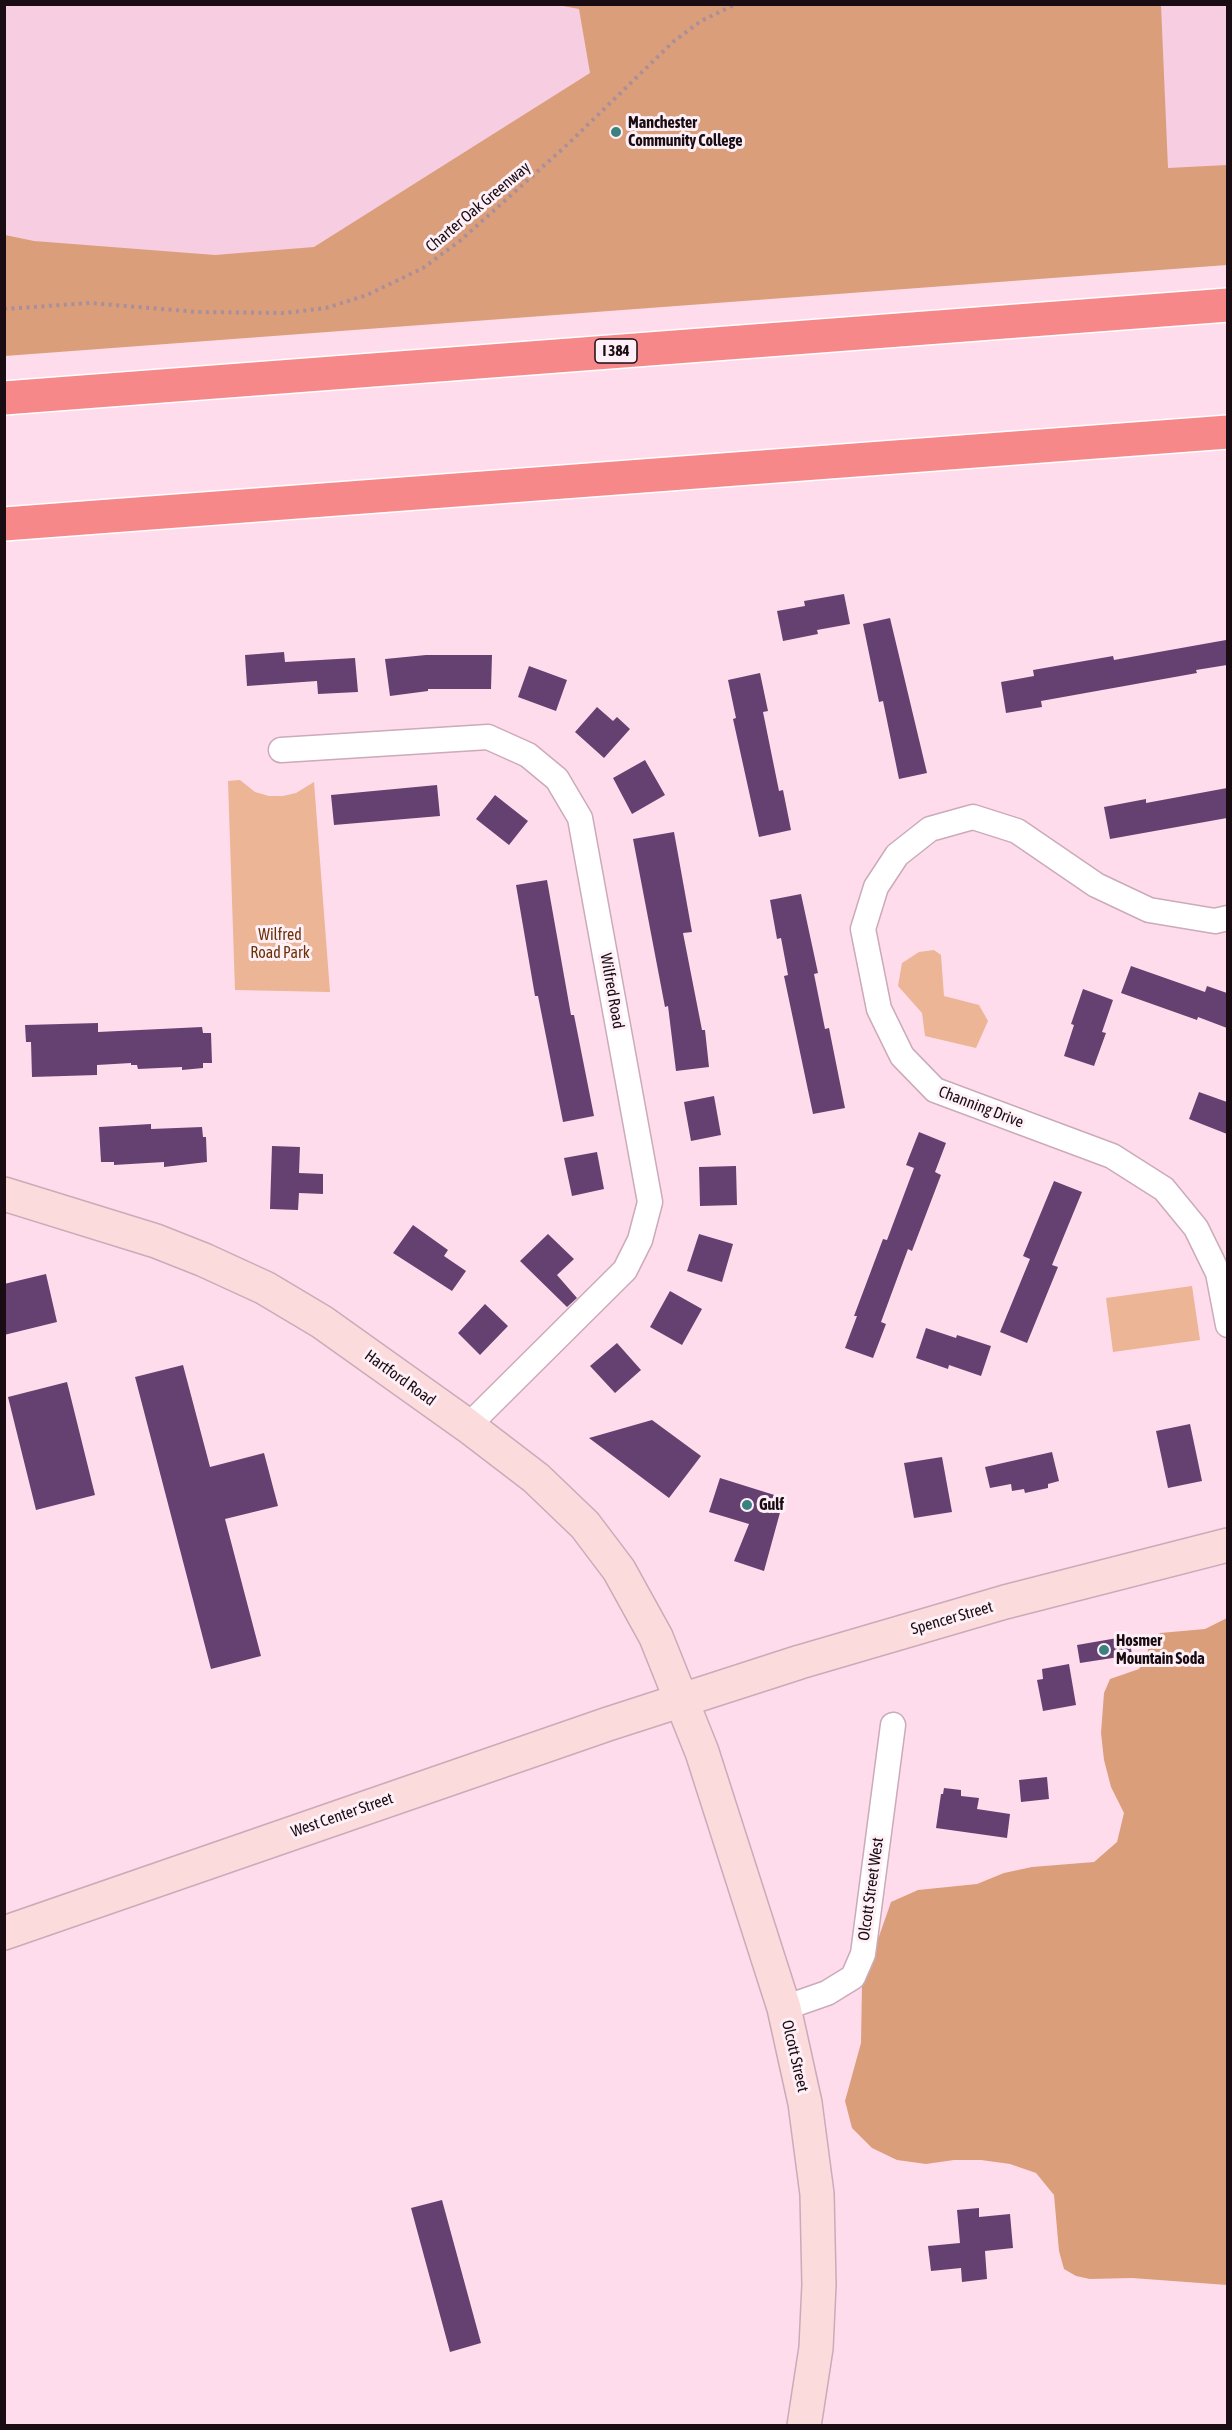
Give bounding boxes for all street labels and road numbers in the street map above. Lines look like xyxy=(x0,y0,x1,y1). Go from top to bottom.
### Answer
street label: Charter Oak Greenway xyxy=(422,158,534,256)
road number: I 384 xyxy=(595,339,637,363)
street label: Wilfred Road xyxy=(596,952,628,1030)
street label: Channing Drive xyxy=(936,1082,1026,1132)
street label: Hartford Road xyxy=(361,1346,439,1410)
street label: Spencer Street xyxy=(909,1597,995,1639)
street label: West Center Street xyxy=(288,1789,396,1841)
street label: Olcott Street West xyxy=(854,1836,888,1942)
street label: Olcott Street xyxy=(777,2018,813,2094)

